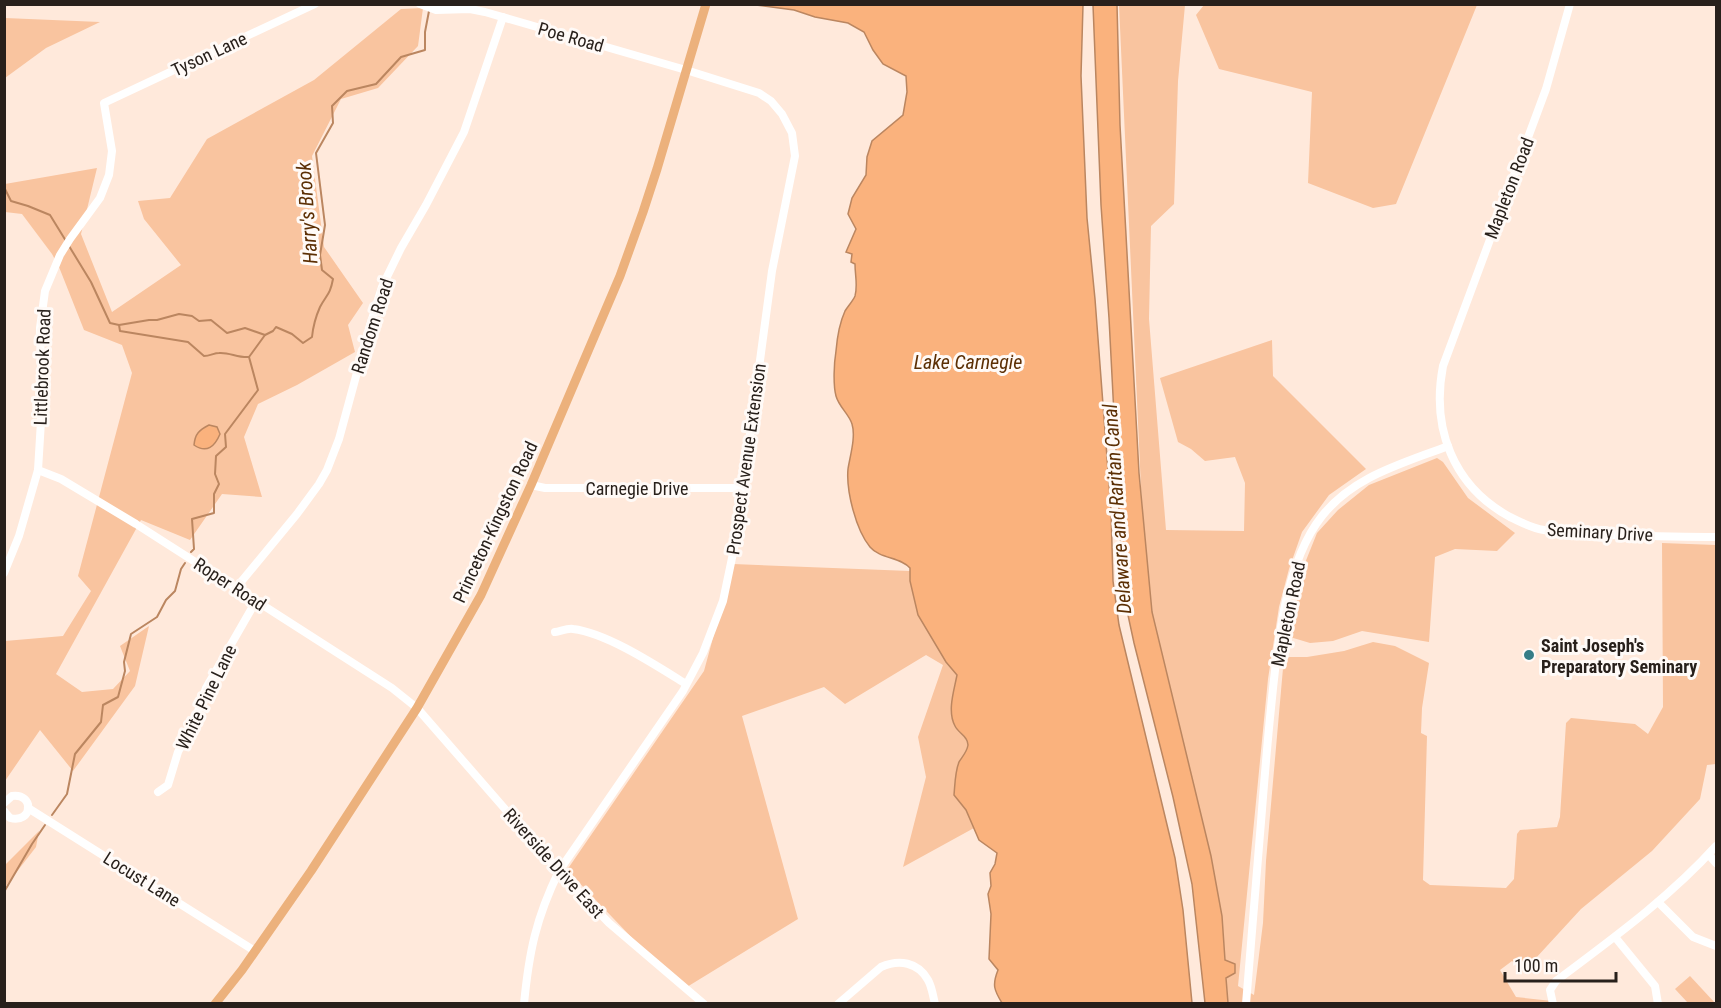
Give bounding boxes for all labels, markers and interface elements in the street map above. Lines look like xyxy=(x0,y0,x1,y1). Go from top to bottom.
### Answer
street label: Poe Road xyxy=(536,18,606,56)
street label: Tyson Lane xyxy=(168,27,250,81)
street label: Mapleton Road xyxy=(1480,134,1538,242)
water label: Harry's Brook xyxy=(291,160,323,265)
street label: Random Road xyxy=(347,276,397,376)
street label: Littlebrook Road xyxy=(29,308,55,426)
water label: Lake Carnegie xyxy=(914,350,1022,374)
street label: Prospect Avenue Extension xyxy=(722,362,770,556)
water label: Delaware and Raritan Canal xyxy=(1098,403,1136,615)
street label: Princeton-Kingston Road xyxy=(448,438,542,606)
street label: Carnegie Drive xyxy=(586,478,688,499)
street label: Seminary Drive xyxy=(1547,519,1653,545)
street label: Roper Road xyxy=(190,553,270,615)
street label: Mapleton Road xyxy=(1267,560,1309,668)
place label: Saint Joseph's Preparatory Seminary xyxy=(1541,635,1697,677)
street label: White Pine Lane xyxy=(172,641,240,753)
marker: Saint Joseph's Preparatory Seminary xyxy=(1522,648,1536,662)
street label: Riverside Drive East xyxy=(499,804,609,922)
street label: Locust Lane xyxy=(100,847,184,911)
scale bar xyxy=(1505,945,1616,983)
text: 100 m xyxy=(1514,955,1558,976)

